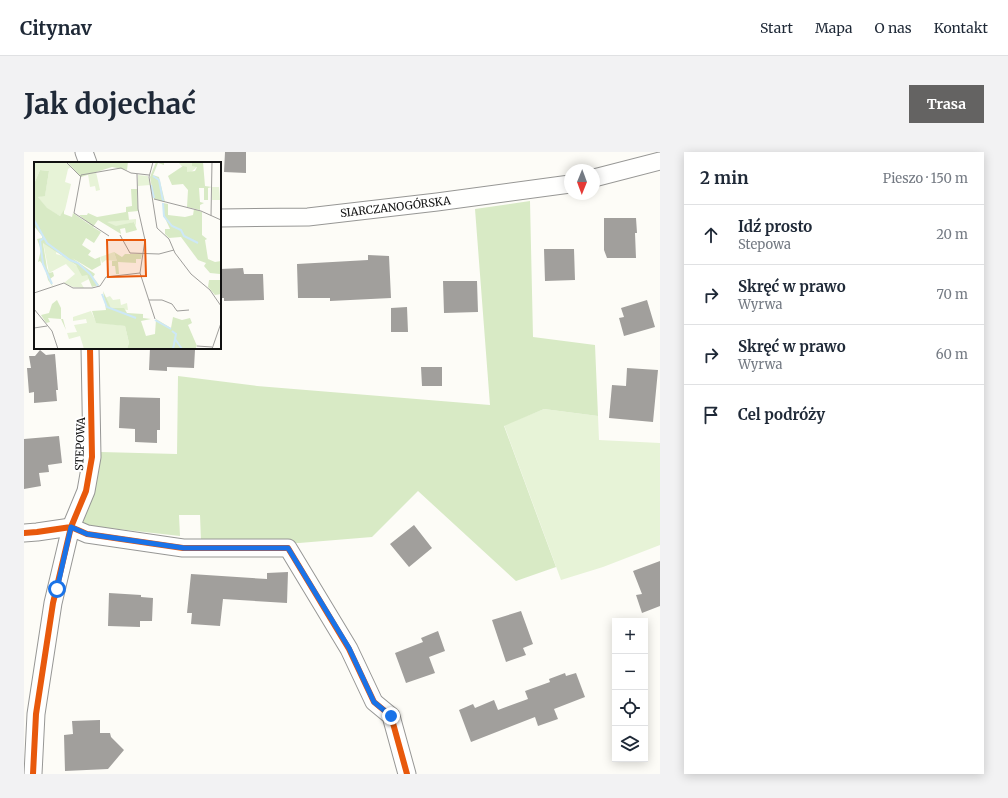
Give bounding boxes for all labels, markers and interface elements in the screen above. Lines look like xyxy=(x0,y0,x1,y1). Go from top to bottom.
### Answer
text: Citynav xyxy=(20,16,92,40)
text: Start xyxy=(760,19,793,37)
text: Mapa xyxy=(815,19,852,37)
text: O nas xyxy=(874,19,912,37)
text: Kontakt xyxy=(934,19,988,37)
button: Trasa xyxy=(909,85,984,123)
text: Jak dojechać xyxy=(24,86,196,122)
inset map xyxy=(34,162,221,349)
north arrow xyxy=(564,164,600,200)
text: 2 min xyxy=(700,167,748,189)
text: Pieszo · 150 m xyxy=(883,170,968,187)
street label: SIARCZANOGÓRSKA xyxy=(339,193,452,220)
text: Idź prosto xyxy=(738,217,812,236)
icon: ahead xyxy=(700,224,722,246)
text: 20 m xyxy=(936,226,968,243)
text: Stepowa xyxy=(738,236,791,253)
text: Skręć w prawo xyxy=(738,277,846,296)
icon: right xyxy=(700,284,722,306)
text: 70 m xyxy=(937,286,968,303)
text: Wyrwa xyxy=(738,296,782,313)
text: Skręć w prawo xyxy=(738,337,846,356)
icon: right xyxy=(700,344,722,366)
text: 60 m xyxy=(936,346,968,363)
text: Wyrwa xyxy=(738,356,782,373)
icon: arrive xyxy=(700,404,722,426)
text: Cel podróży xyxy=(738,405,825,424)
street label: STEPOWA xyxy=(72,417,88,471)
route start xyxy=(48,580,66,598)
map controls xyxy=(612,618,648,762)
button: + xyxy=(612,618,648,654)
button: − xyxy=(612,654,648,690)
button: locate xyxy=(612,690,648,726)
route end xyxy=(382,707,400,725)
button: layers xyxy=(612,726,648,762)

